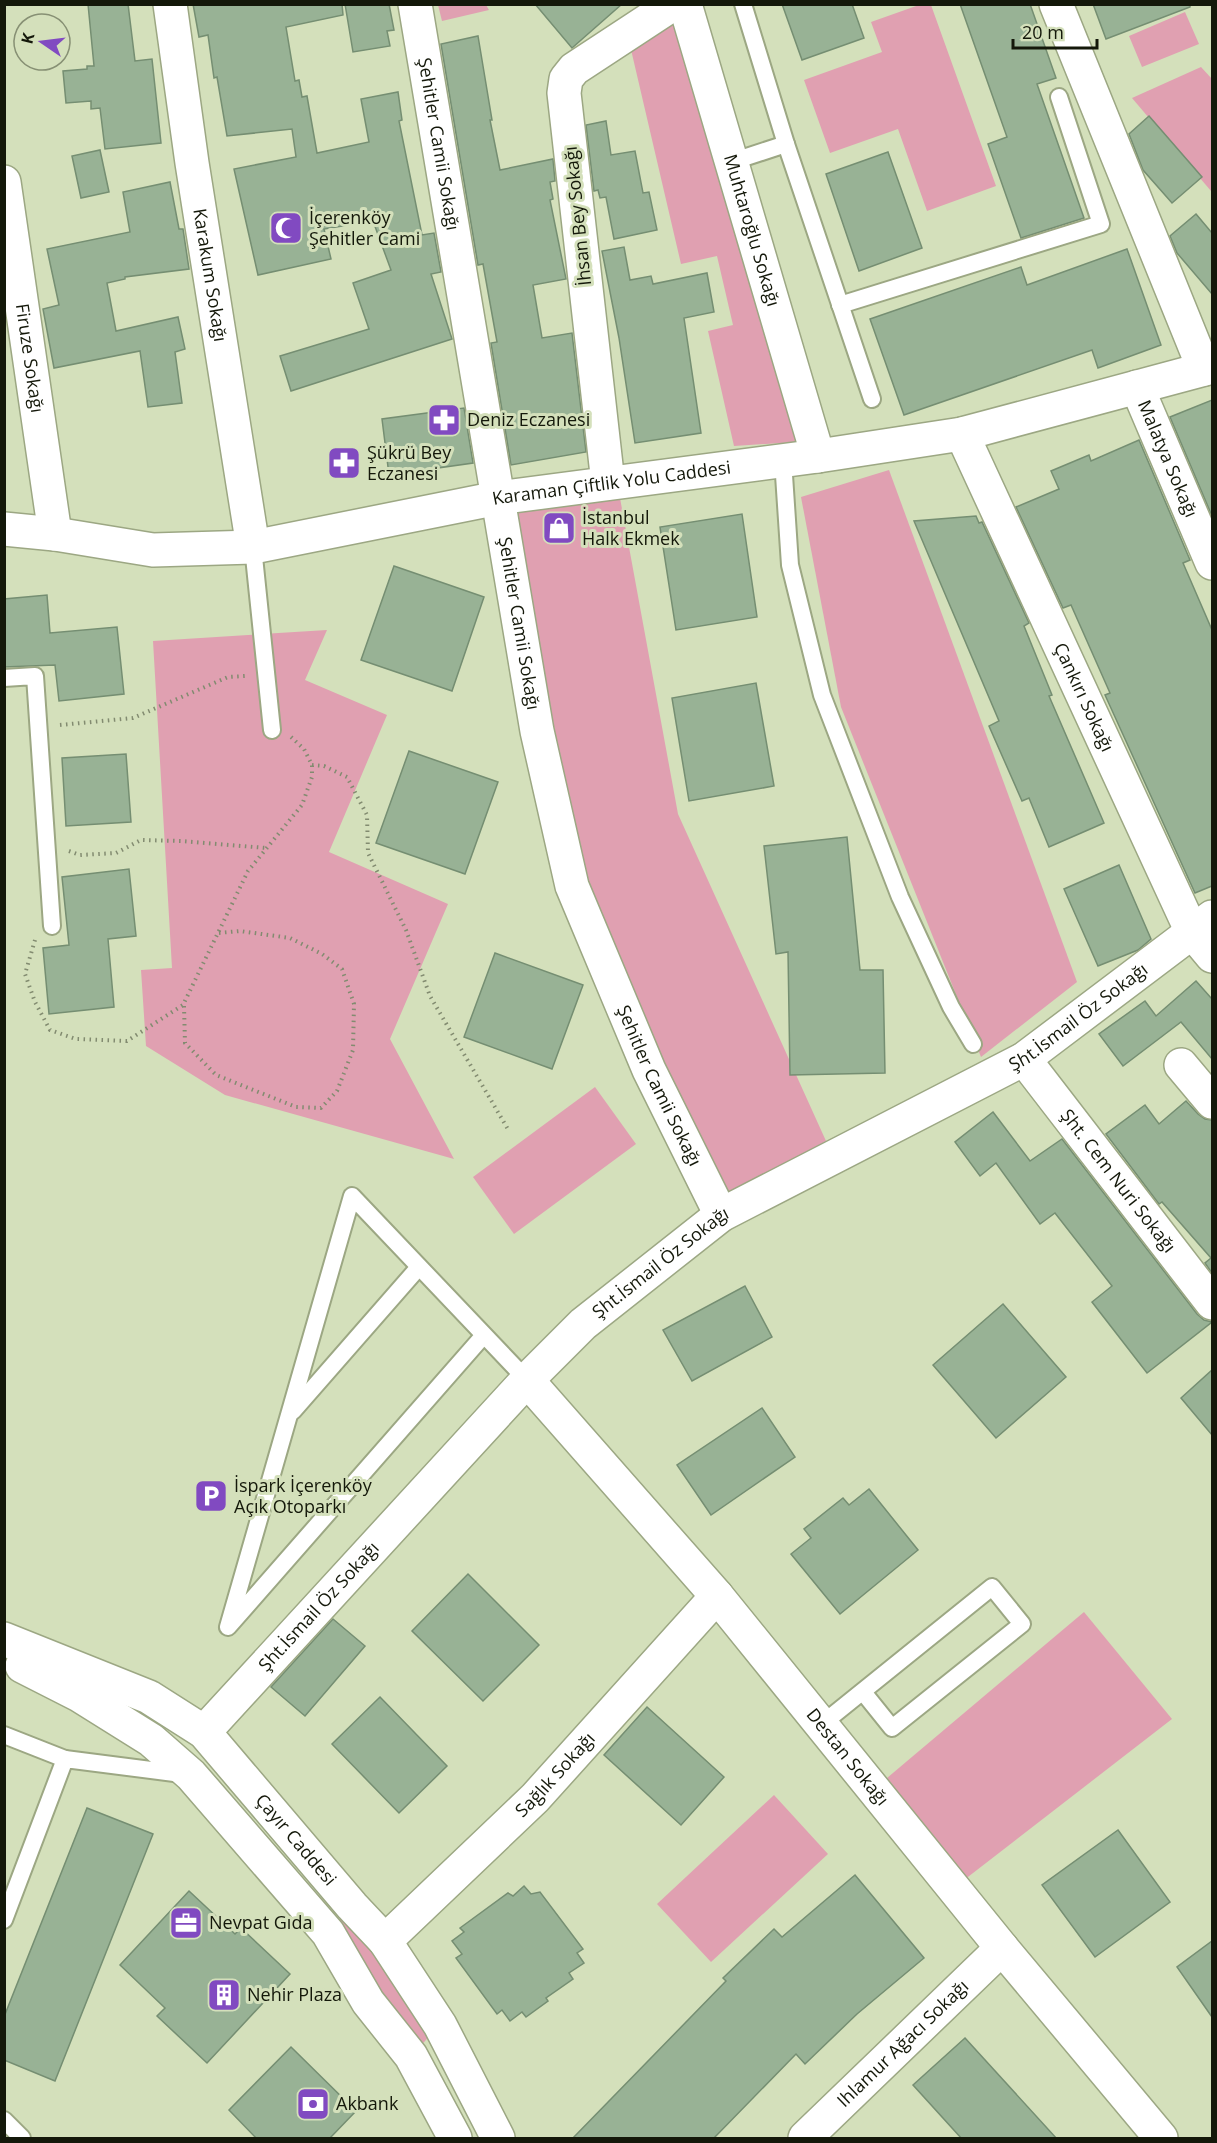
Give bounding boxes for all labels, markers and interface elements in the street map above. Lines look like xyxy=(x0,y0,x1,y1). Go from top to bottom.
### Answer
north arrow xyxy=(12,12,72,72)
scale bar xyxy=(1013,12,1097,50)
text: 20 m xyxy=(1022,20,1064,44)
text: K xyxy=(15,30,39,46)
street label: Şehitler Camii Sokağı xyxy=(413,56,466,232)
street label: İhsan Bey Sokağı xyxy=(558,145,596,287)
street label: Muhtaroğlu Sokağı xyxy=(719,151,786,309)
place label: İçerenköy Şehitler Cami xyxy=(309,205,420,250)
street label: Karakum Sokağı xyxy=(188,206,233,343)
mosque icon: İçerenköy Şehitler Cami xyxy=(268,210,304,246)
street label: Firuze Sokağı xyxy=(11,302,50,414)
street label: Malatya Sokağı xyxy=(1133,396,1204,521)
pharmacy icon: Deniz Eczanesi xyxy=(426,402,462,438)
place label: Deniz Eczanesi xyxy=(467,407,590,431)
place label: Şükrü Bey Eczanesi xyxy=(367,440,452,485)
pharmacy icon: Şükrü Bey Eczanesi xyxy=(326,445,362,481)
street label: Karaman Çiftlik Yolu Caddesi xyxy=(490,455,732,510)
place label: İstanbul Halk Ekmek xyxy=(582,505,680,550)
shop icon: İstanbul Halk Ekmek xyxy=(541,510,577,546)
street label: Şehitler Camii Sokağı xyxy=(494,535,546,711)
street label: Çankırı Sokağı xyxy=(1049,638,1120,755)
street label: Şht.İsmail Öz Sokağı xyxy=(1004,957,1152,1076)
street label: Şehitler Camii Sokağı xyxy=(612,1001,708,1170)
street label: Şht. Cem Nuri Sokağı xyxy=(1056,1104,1182,1257)
street label: Şht.İsmail Öz Sokağı xyxy=(587,1200,732,1323)
place label: İspark İçerenköy Açık Otoparkı xyxy=(234,1473,373,1518)
parking icon: İspark İçerenköy Açık Otoparkı xyxy=(193,1478,229,1514)
street label: Şht.İsmail Öz Sokağı xyxy=(253,1536,384,1676)
street label: Destan Sokağı xyxy=(802,1703,895,1810)
street label: Sağlık Sokağı xyxy=(509,1727,600,1822)
street label: Çayır Caddesi xyxy=(251,1788,342,1890)
office icon: Nevpat Gıda xyxy=(168,1905,204,1941)
place label: Nevpat Gıda xyxy=(209,1910,312,1934)
street label: Ihlamur Ağacı Sokağı xyxy=(831,1974,973,2112)
building icon: Nehir Plaza xyxy=(206,1977,242,2013)
place label: Nehir Plaza xyxy=(247,1982,342,2006)
bank icon: Akbank xyxy=(295,2086,331,2122)
place label: Akbank xyxy=(336,2091,399,2115)

